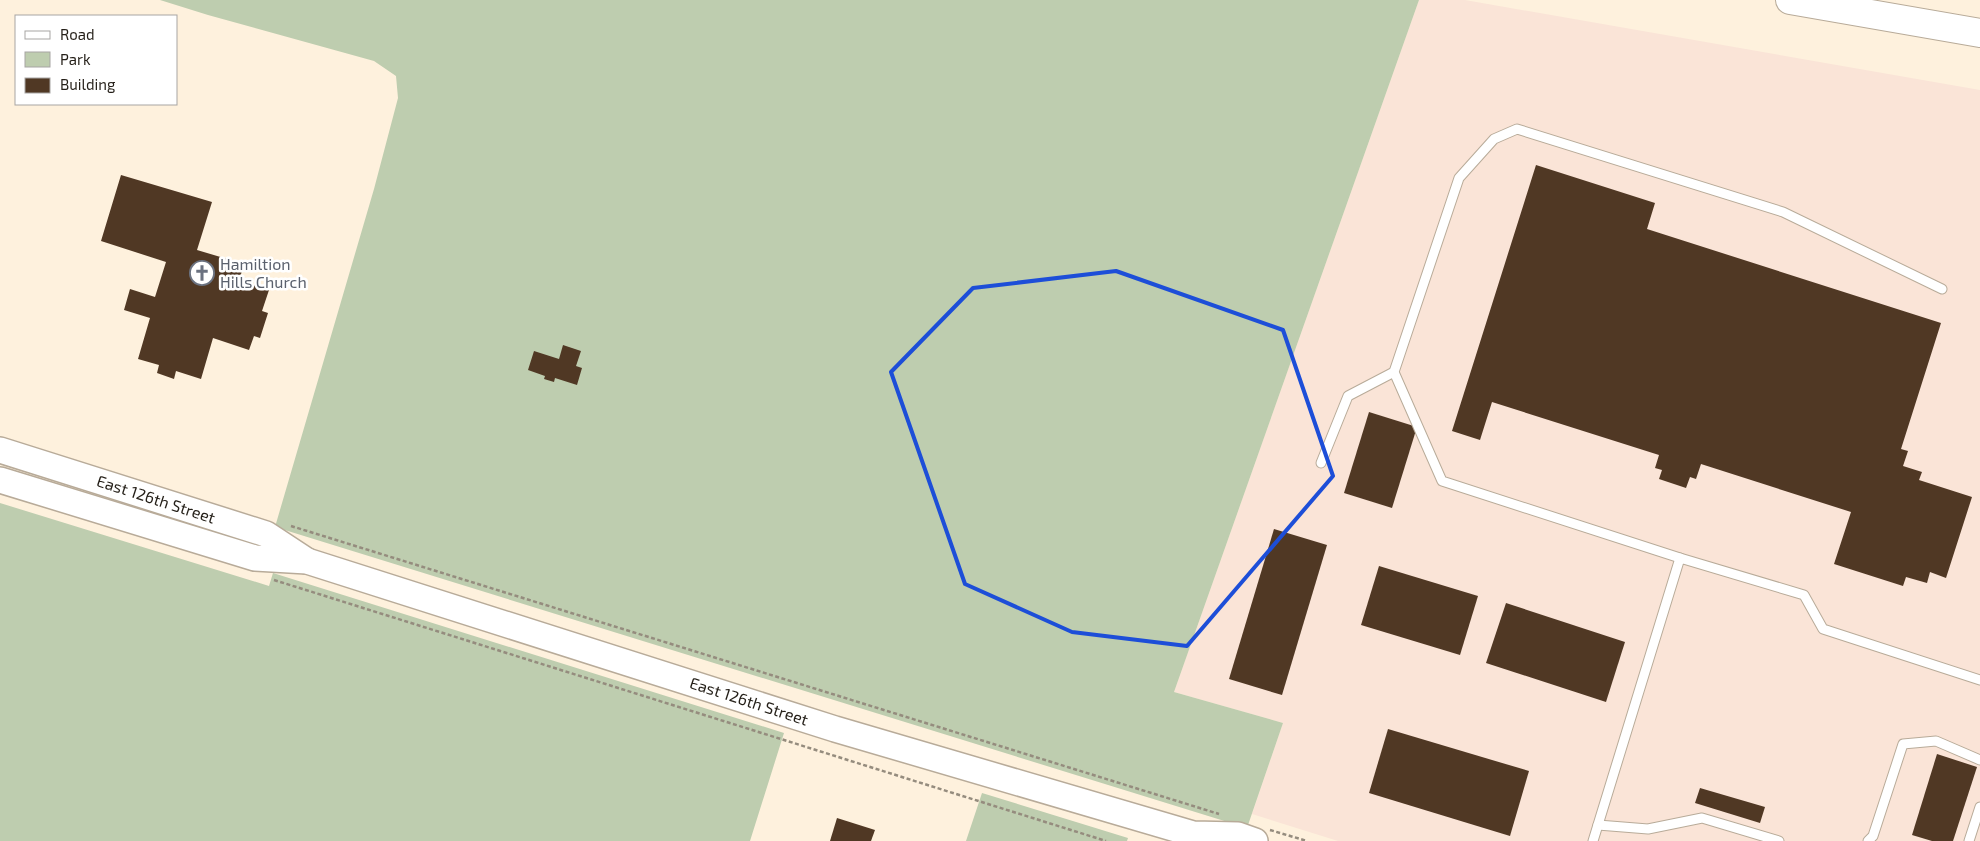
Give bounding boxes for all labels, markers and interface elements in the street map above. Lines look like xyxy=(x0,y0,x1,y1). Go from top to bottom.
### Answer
legend xyxy=(15,15,178,105)
text: Road xyxy=(60,25,95,43)
text: Park xyxy=(60,50,91,68)
text: Building xyxy=(60,75,116,93)
place label: Hamiltion Hills Church xyxy=(220,254,307,291)
church icon: Hamiltion Hills Church xyxy=(189,260,215,286)
street label: East 126th Street xyxy=(94,470,218,527)
street label: East 126th Street xyxy=(687,672,811,729)

